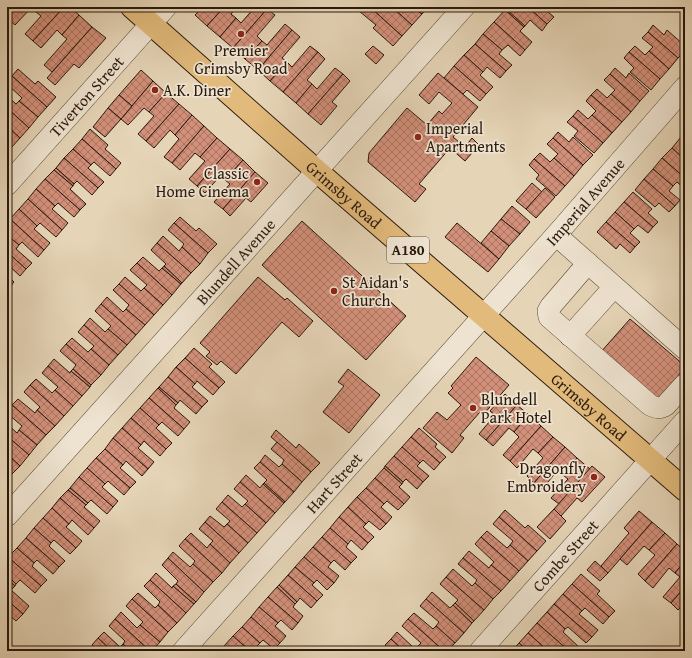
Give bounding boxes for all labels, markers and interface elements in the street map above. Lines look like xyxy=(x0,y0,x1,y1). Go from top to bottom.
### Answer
marker: Premier Grimsby Road xyxy=(236,29,246,39)
place label: Premier Grimsby Road xyxy=(194,38,288,80)
street label: Tiverton Street xyxy=(43,50,129,142)
place label: A.K. Diner xyxy=(163,78,231,102)
marker: A.K. Diner xyxy=(150,85,160,95)
place label: Imperial Apartments xyxy=(426,116,506,158)
marker: Imperial Apartments xyxy=(413,132,423,142)
street label: Imperial Avenue xyxy=(540,152,630,251)
street label: Grimsby Road xyxy=(301,155,387,234)
place label: Classic Home Cinema xyxy=(156,161,249,203)
marker: Classic Home Cinema xyxy=(252,177,262,187)
street label: Blundell Avenue xyxy=(190,213,281,310)
road number: A180 xyxy=(387,237,429,263)
place label: St Aidan's Church xyxy=(342,270,409,312)
marker: St Aidan's Church xyxy=(329,286,339,296)
street label: Grimsby Road xyxy=(546,367,632,447)
place label: Blundell Park Hotel xyxy=(481,387,552,429)
marker: Blundell Park Hotel xyxy=(468,403,478,413)
street label: Hart Street xyxy=(300,447,368,518)
place label: Dragonfly Embroidery xyxy=(507,456,586,498)
marker: Dragonfly Embroidery xyxy=(589,472,599,482)
street label: Combe Street xyxy=(526,514,604,597)

